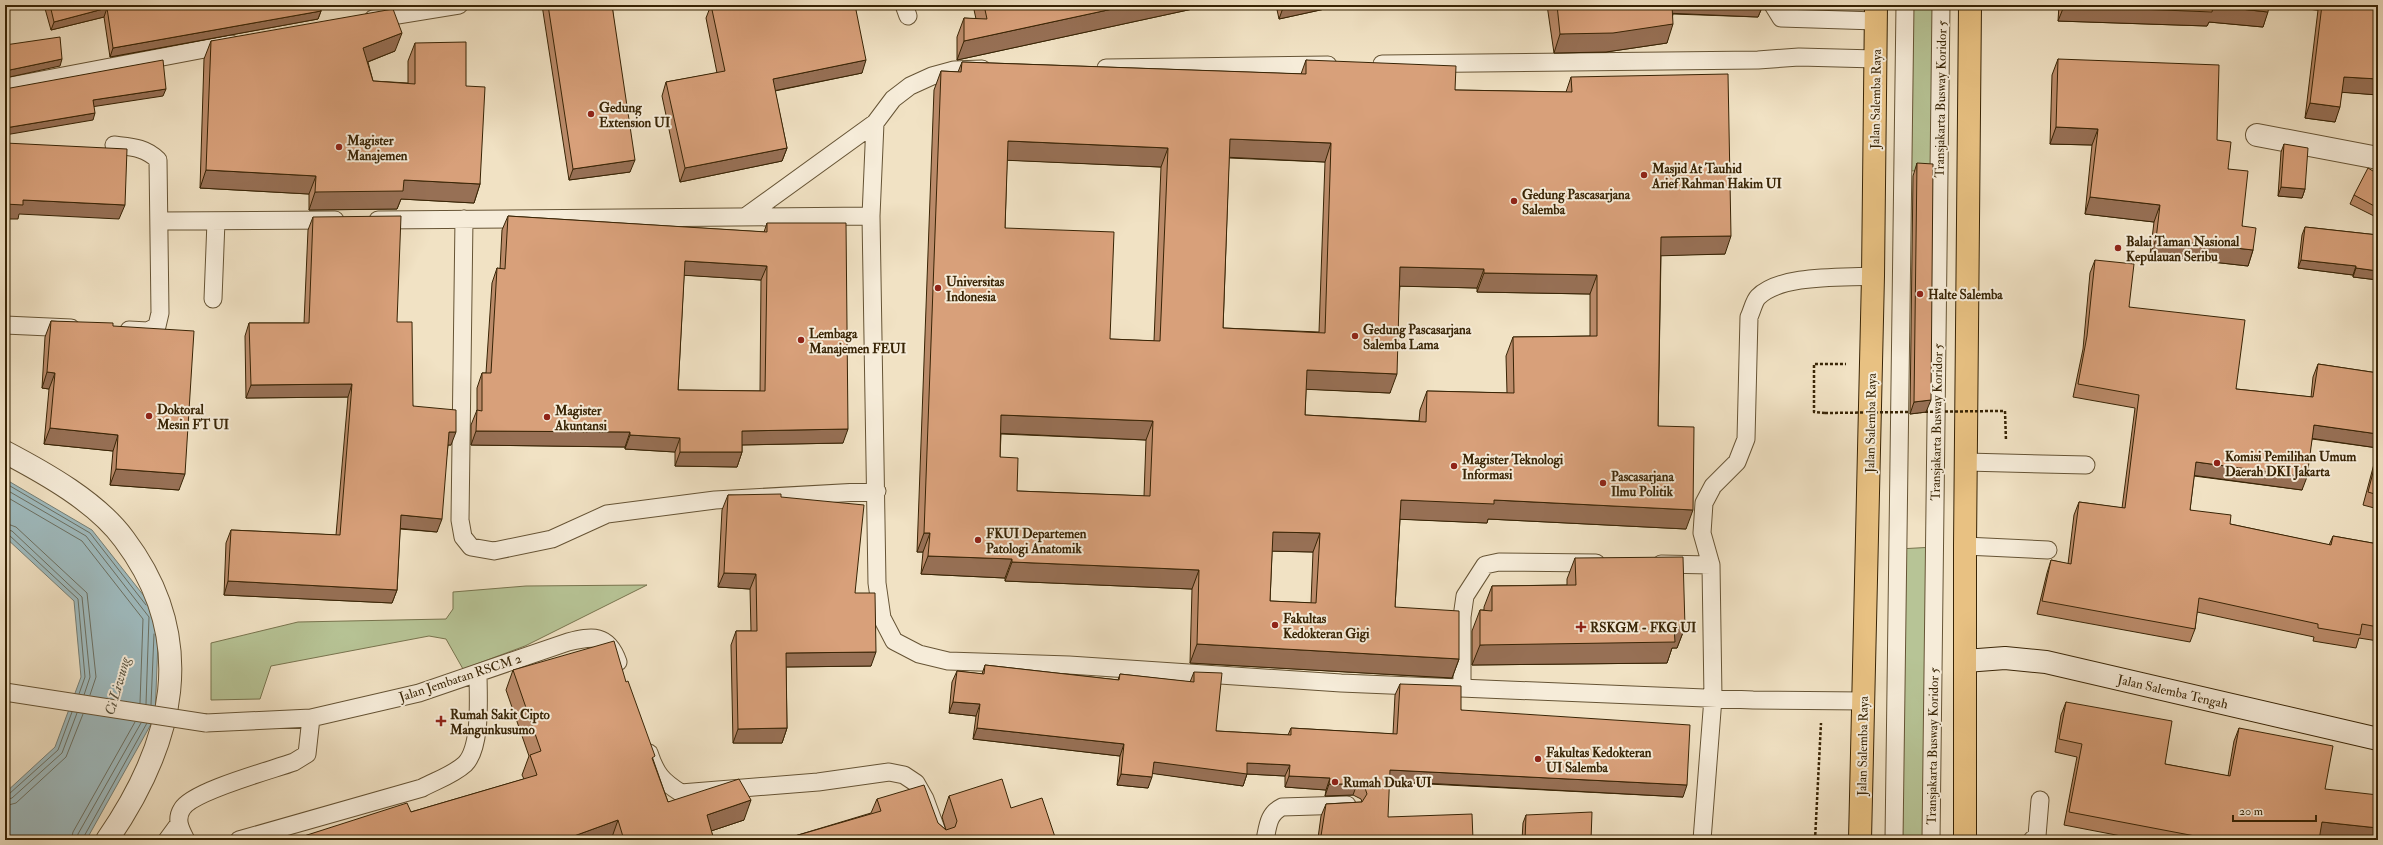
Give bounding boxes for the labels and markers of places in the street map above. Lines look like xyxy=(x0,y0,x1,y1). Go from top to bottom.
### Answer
place label: Gedung Extension UI xyxy=(599,100,671,131)
marker: Gedung Extension UI xyxy=(586,109,596,119)
place label: Magister Manajemen xyxy=(346,133,408,164)
marker: Magister Manajemen xyxy=(334,142,344,152)
place label: Masjid At Tauhid Arief Rahman Hakim UI xyxy=(1651,161,1783,192)
marker: Masjid At Tauhid Arief Rahman Hakim UI xyxy=(1639,170,1649,180)
place label: Gedung Pascasarjana Salemba xyxy=(1522,187,1631,218)
marker: Gedung Pascasarjana Salemba xyxy=(1509,196,1519,206)
place label: Balai Taman Nasional Kepulauan Seribu xyxy=(2126,234,2240,266)
marker: Balai Taman Nasional Kepulauan Seribu xyxy=(2113,243,2123,253)
place label: Universitas Indonesia xyxy=(946,274,1005,305)
marker: Universitas Indonesia xyxy=(933,283,943,293)
place label: Halte Salemba xyxy=(1928,287,2003,303)
marker: Halte Salemba xyxy=(1915,289,1925,299)
place label: Gedung Pascasarjana Salemba Lama xyxy=(1363,322,1472,353)
place label: Lembaga Manajemen FEUI xyxy=(808,326,907,357)
marker: Gedung Pascasarjana Salemba Lama xyxy=(1350,331,1360,341)
marker: Lembaga Manajemen FEUI xyxy=(796,335,806,345)
place label: Doktoral Mesin FT UI xyxy=(156,402,230,433)
place label: Magister Akuntansi xyxy=(554,403,607,434)
marker: Doktoral Mesin FT UI xyxy=(144,411,154,421)
marker: Magister Akuntansi xyxy=(542,412,552,422)
place label: Komisi Pemilihan Umum Daerah DKI Jakarta xyxy=(2225,449,2357,481)
place label: Magister Teknologi Informasi xyxy=(1461,452,1564,483)
marker: Komisi Pemilihan Umum Daerah DKI Jakarta xyxy=(2212,458,2222,468)
marker: Magister Teknologi Informasi xyxy=(1449,461,1459,471)
place label: Pascasarjana Ilmu Politik xyxy=(1611,469,1674,500)
marker: Pascasarjana Ilmu Politik xyxy=(1598,478,1608,488)
place label: FKUI Departemen Patologi Anatomik xyxy=(986,526,1087,558)
marker: FKUI Departemen Patologi Anatomik xyxy=(973,535,983,545)
place label: Fakultas Kedokteran Gigi xyxy=(1283,611,1370,643)
marker: Fakultas Kedokteran Gigi xyxy=(1270,620,1280,630)
place label: RSKGM - FKG UI xyxy=(1590,620,1697,636)
marker: RSKGM - FKG UI xyxy=(1575,621,1587,633)
place label: Rumah Sakit Cipto Mangunkusumo xyxy=(449,707,551,739)
marker: Rumah Sakit Cipto Mangunkusumo xyxy=(435,715,447,727)
place label: Fakultas Kedokteran UI Salemba xyxy=(1546,745,1652,776)
marker: Fakultas Kedokteran UI Salemba xyxy=(1533,754,1543,764)
place label: Rumah Duka UI xyxy=(1343,775,1432,791)
marker: Rumah Duka UI xyxy=(1330,777,1340,787)

